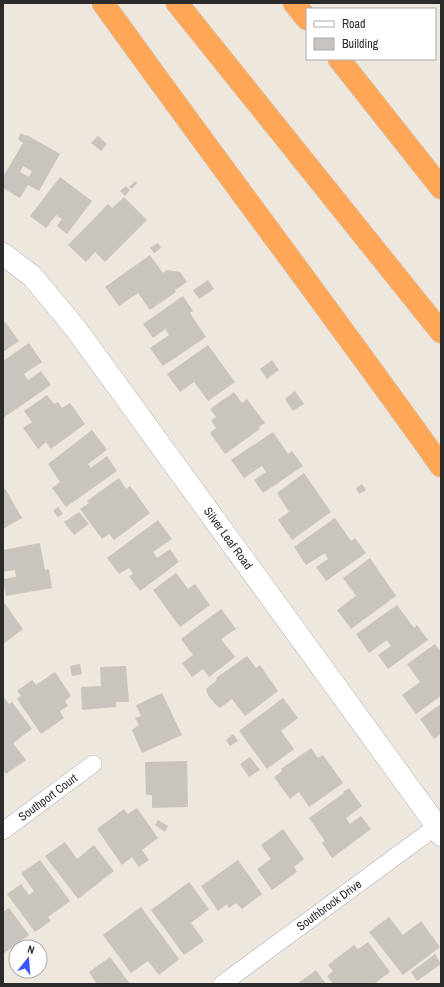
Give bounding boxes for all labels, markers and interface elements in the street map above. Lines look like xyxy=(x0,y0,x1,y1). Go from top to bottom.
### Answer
legend xyxy=(306,8,436,60)
text: Road xyxy=(342,16,366,32)
text: Building xyxy=(342,36,379,52)
street label: Silver Leaf Road xyxy=(200,504,256,573)
street label: Southport Court xyxy=(15,770,81,825)
street label: Southbrook Drive xyxy=(294,876,365,934)
north arrow xyxy=(8,939,48,979)
text: N xyxy=(26,942,36,957)

